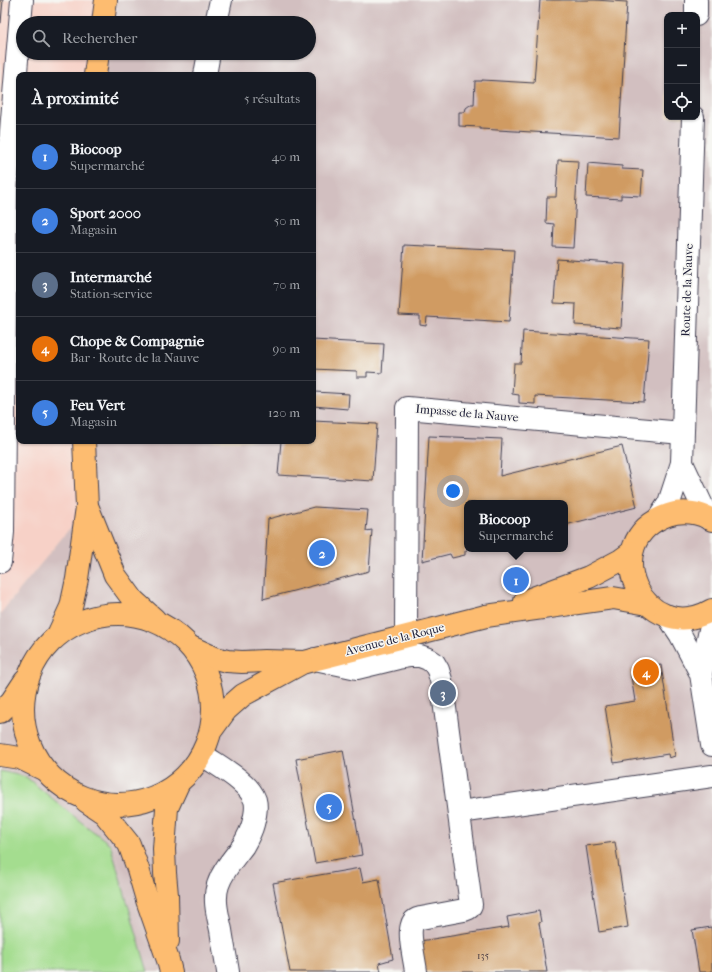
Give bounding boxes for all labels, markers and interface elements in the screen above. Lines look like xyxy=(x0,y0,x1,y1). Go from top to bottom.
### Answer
map controls xyxy=(664,12,700,120)
button: + xyxy=(664,12,700,48)
search box xyxy=(16,16,316,60)
icon: search xyxy=(30,27,52,49)
text: Rechercher xyxy=(62,29,137,47)
button: − xyxy=(664,48,700,84)
button: locate xyxy=(664,84,700,120)
text: À proximité xyxy=(32,88,119,108)
text: 5 résultats xyxy=(244,91,300,106)
text: Biocoop xyxy=(70,140,122,158)
text: 1 xyxy=(43,149,47,164)
text: 40 m xyxy=(272,149,300,164)
text: Supermarché xyxy=(70,158,145,173)
text: Sport 2000 xyxy=(70,204,141,222)
text: 2 xyxy=(42,213,48,228)
text: 50 m xyxy=(274,213,300,228)
text: Magasin xyxy=(70,222,117,237)
street label: Route de la Nauve xyxy=(678,243,696,337)
text: Intermarché xyxy=(70,268,152,286)
text: 3 xyxy=(42,277,48,292)
text: 70 m xyxy=(273,277,300,292)
text: Station-service xyxy=(70,286,152,301)
text: Chope & Compagnie xyxy=(70,332,204,350)
text: 4 xyxy=(41,341,49,356)
text: 90 m xyxy=(272,341,300,356)
text: Bar · Route de la Nauve xyxy=(70,350,199,365)
text: Feu Vert xyxy=(70,396,125,414)
street label: Impasse de la Nauve xyxy=(415,402,519,424)
text: 5 xyxy=(42,405,48,420)
text: 120 m xyxy=(268,405,300,420)
text: Magasin xyxy=(70,414,117,429)
your location xyxy=(443,481,463,501)
popup xyxy=(464,500,568,552)
text: Biocoop xyxy=(479,510,530,528)
text: Supermarché xyxy=(479,528,553,543)
pin: 2 xyxy=(309,538,335,568)
pin: 1 xyxy=(503,565,529,595)
street label: Avenue de la Roque xyxy=(343,620,446,658)
pin: 4 xyxy=(633,657,659,687)
pin: 3 xyxy=(430,678,456,708)
pin: 5 xyxy=(316,792,342,822)
house number: 135 xyxy=(477,950,489,962)

